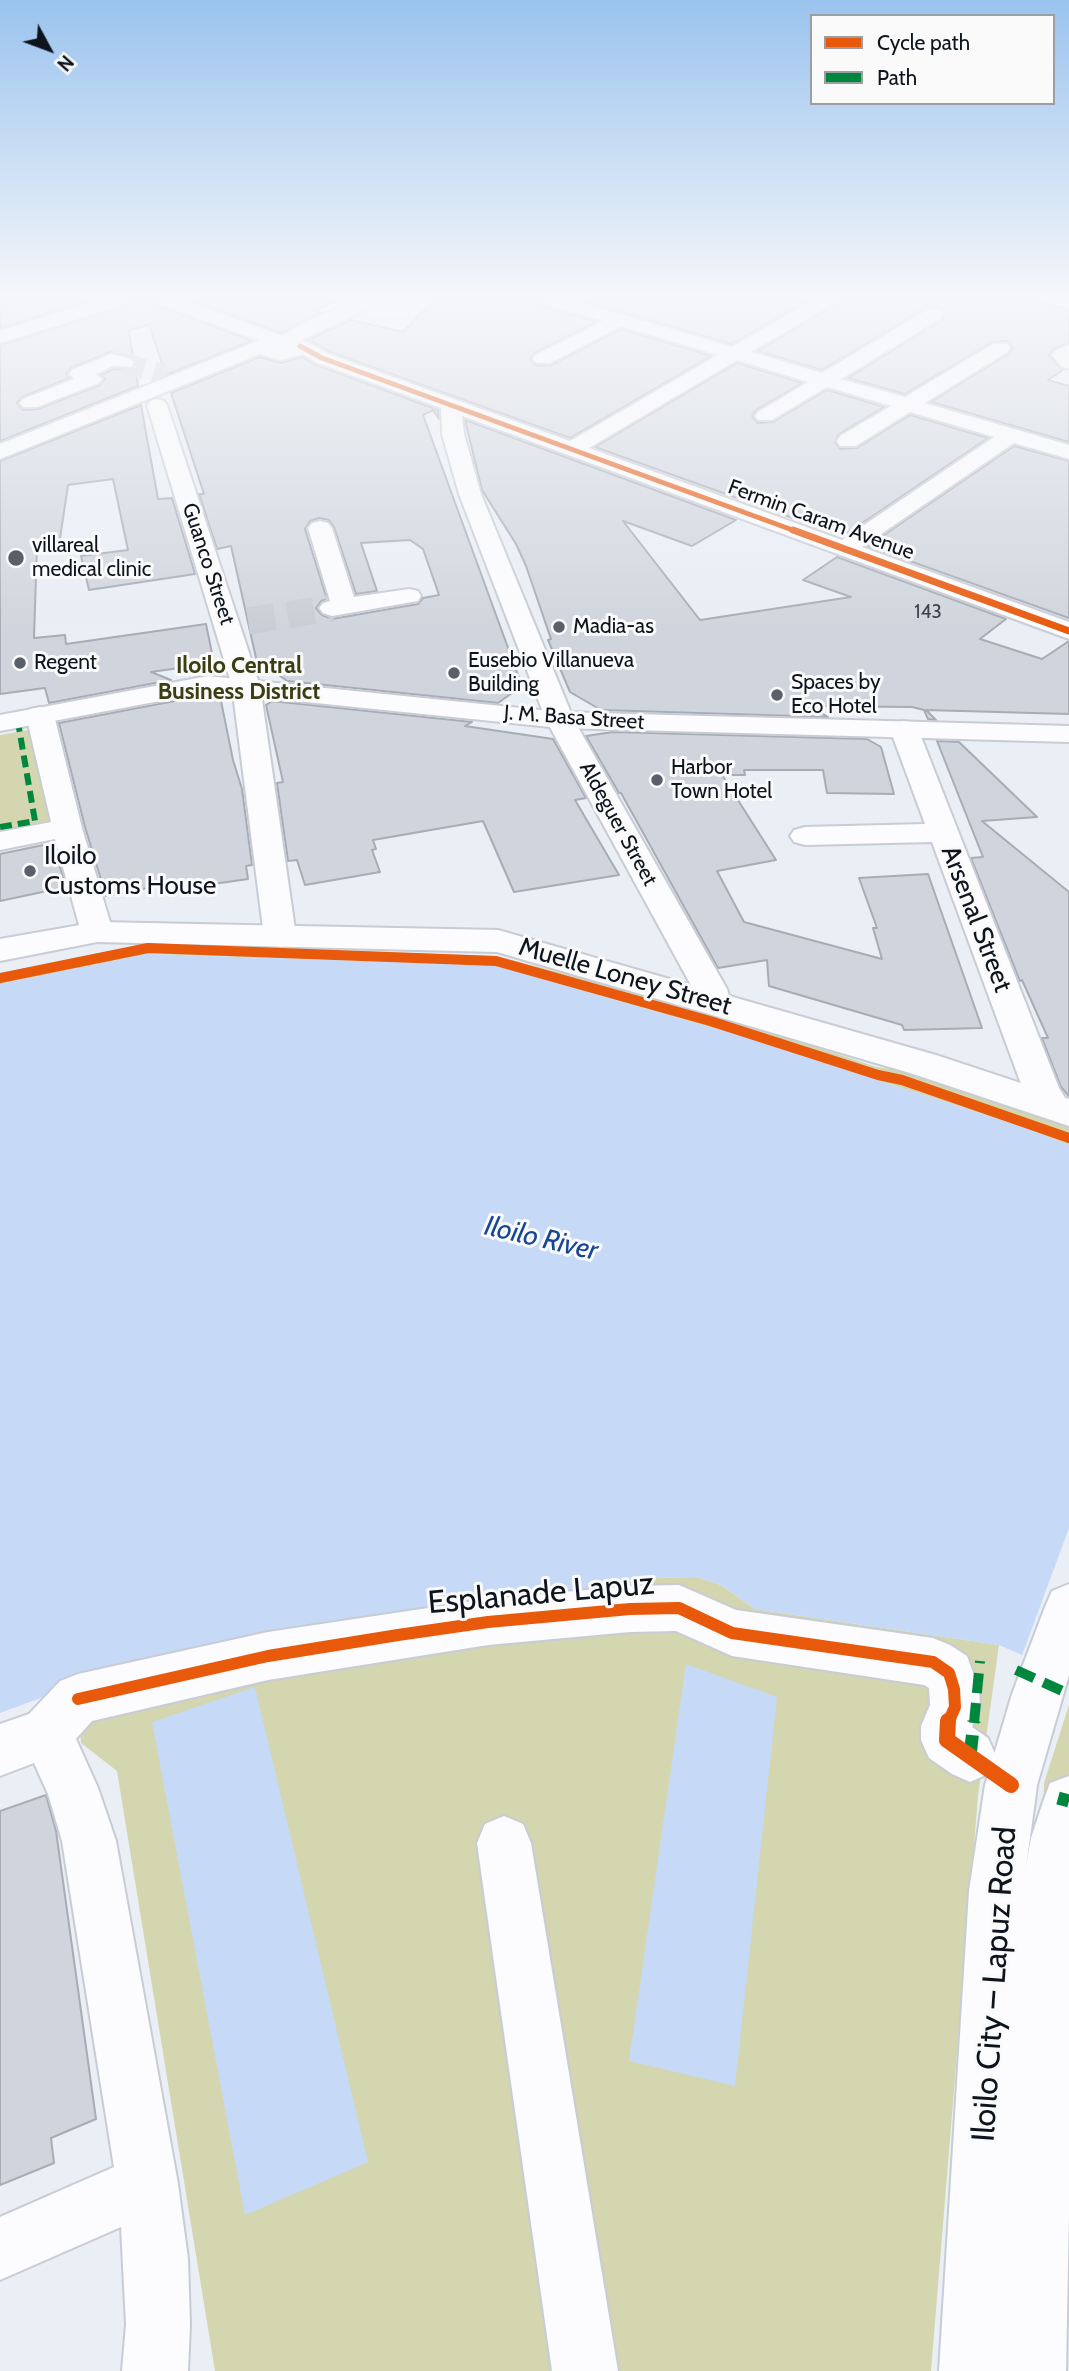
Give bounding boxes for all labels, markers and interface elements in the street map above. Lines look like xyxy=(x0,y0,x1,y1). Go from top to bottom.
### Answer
north arrow xyxy=(14,14,84,84)
legend xyxy=(810,14,1055,105)
text: Cycle path xyxy=(877,30,970,55)
text: N xyxy=(52,50,78,76)
text: Path xyxy=(877,65,917,90)
street label: Fermin Caram Avenue xyxy=(725,475,917,565)
street label: Guanco Street xyxy=(176,500,240,628)
place label: villareal medical clinic xyxy=(32,533,151,583)
marker: villareal medical clinic xyxy=(6,548,26,568)
house number: 143 xyxy=(914,601,942,623)
place label: Madia-as xyxy=(573,614,654,640)
marker: Madia-as xyxy=(551,619,567,635)
place label: Eusebio Villanueva Building xyxy=(468,648,634,698)
place label: Regent xyxy=(34,650,97,676)
district label: Iloilo Central Business District xyxy=(158,652,320,706)
marker: Regent xyxy=(12,655,28,671)
marker: Eusebio Villanueva Building xyxy=(446,665,462,681)
place label: Spaces by Eco Hotel xyxy=(791,670,881,720)
marker: Spaces by Eco Hotel xyxy=(769,687,785,703)
street label: J. M. Basa Street xyxy=(503,701,645,735)
place label: Harbor Town Hotel xyxy=(671,755,772,805)
street label: Aldeguer Street xyxy=(574,758,662,890)
marker: Harbor Town Hotel xyxy=(649,772,665,788)
place label: Iloilo Customs House xyxy=(44,840,216,902)
street label: Arsenal Street xyxy=(934,841,1018,997)
marker: Iloilo Customs House xyxy=(22,863,38,879)
street label: Muelle Loney Street xyxy=(515,932,735,1022)
water label: Iloilo River xyxy=(481,1210,601,1268)
street label: Esplanade Lapuz xyxy=(426,1565,656,1623)
street label: Iloilo City – Lapuz Road xyxy=(965,1825,1025,2143)

